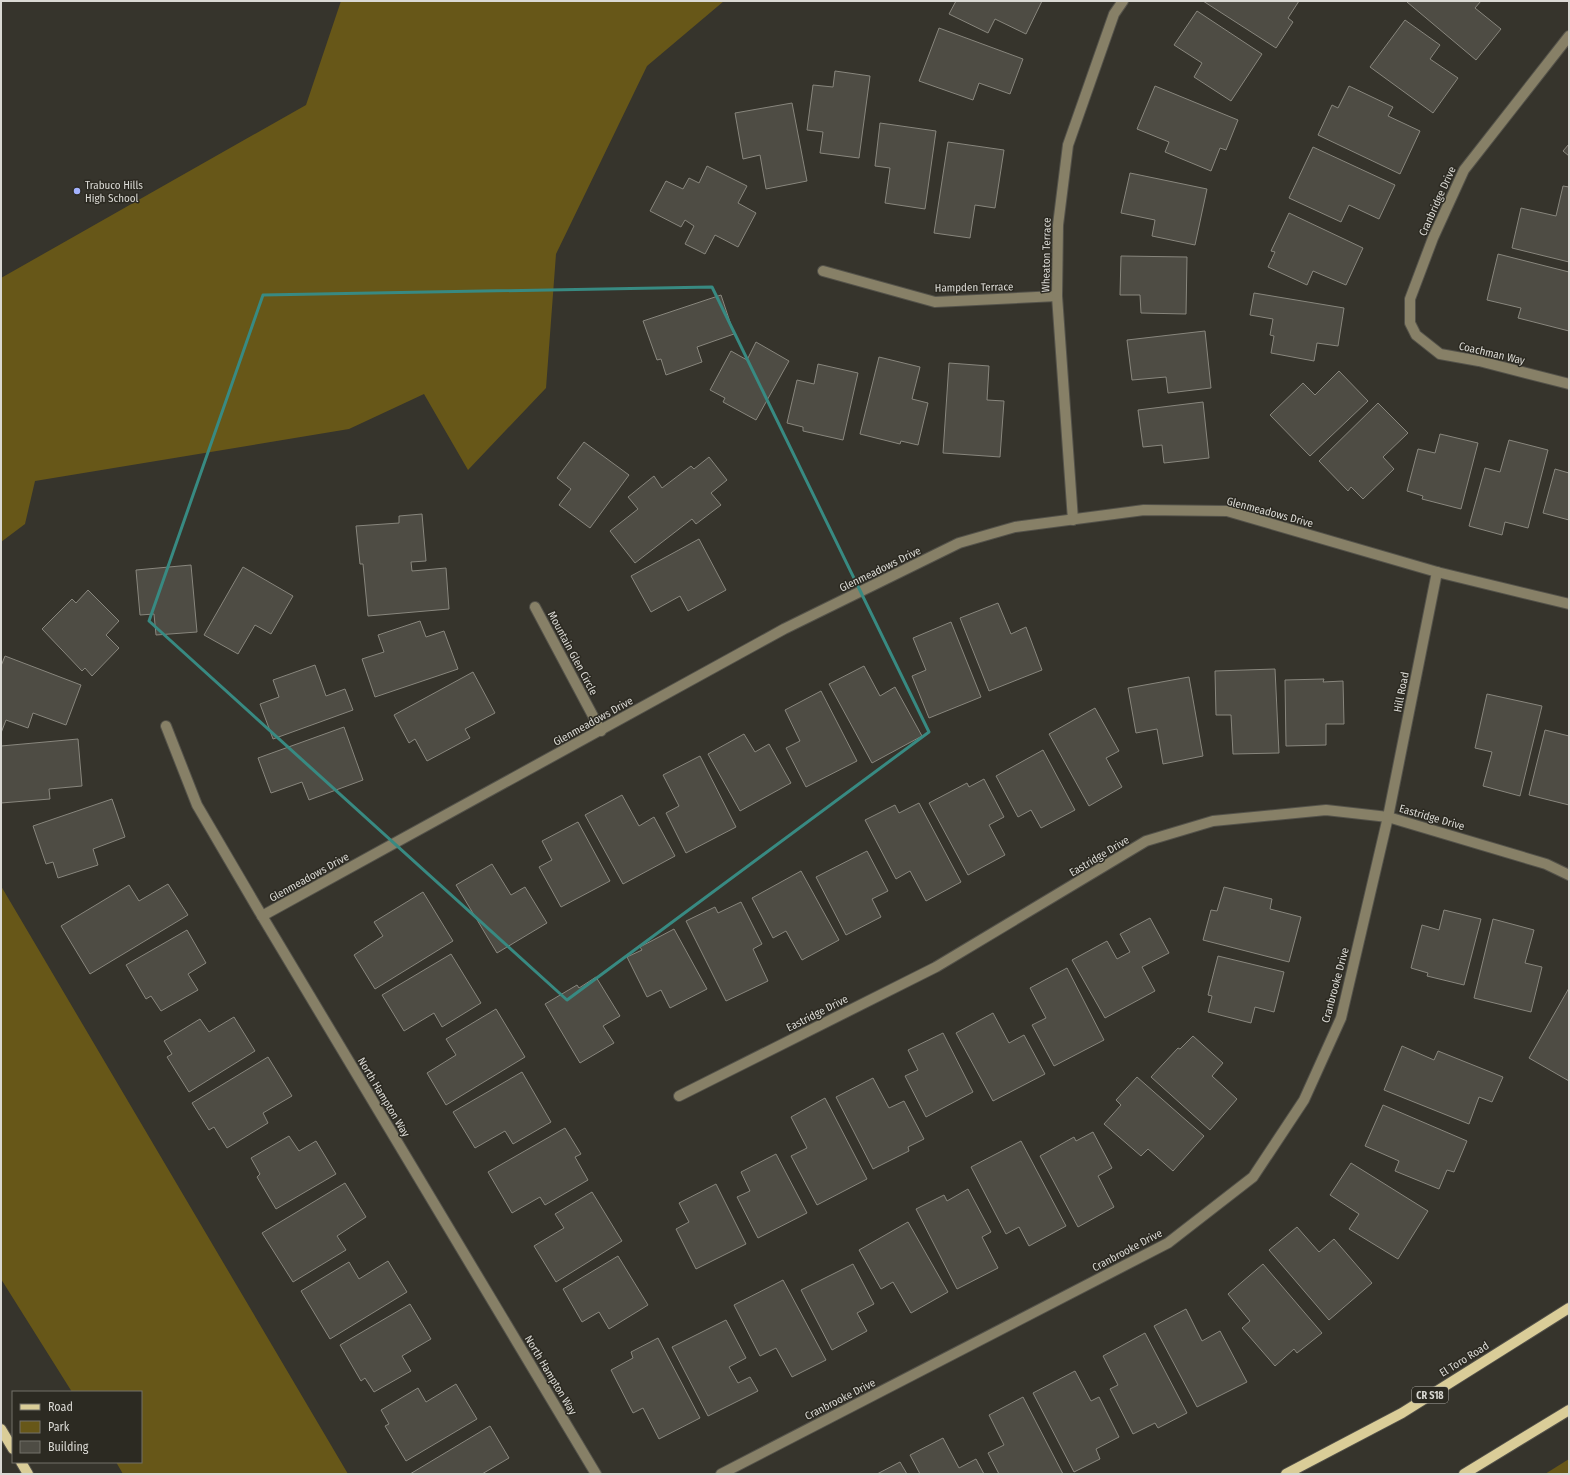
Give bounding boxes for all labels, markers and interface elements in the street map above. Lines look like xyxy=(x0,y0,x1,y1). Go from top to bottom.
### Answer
street label: Cranbridge Drive xyxy=(1416,164,1459,238)
place label: Trabuco Hills High School xyxy=(85,179,143,205)
marker: Trabuco Hills High School xyxy=(72,186,82,196)
street label: Wheaton Terrace xyxy=(1039,217,1054,293)
street label: Hampden Terrace xyxy=(935,280,1013,295)
street label: Coachman Way xyxy=(1458,340,1526,367)
street label: Glenmeadows Drive xyxy=(1225,495,1315,530)
street label: Glenmeadows Drive xyxy=(837,544,923,595)
street label: Mountain Glen Circle xyxy=(545,609,600,697)
street label: Hill Road xyxy=(1391,671,1412,713)
street label: Glenmeadows Drive xyxy=(551,694,635,749)
street label: Eastridge Drive xyxy=(1398,802,1466,833)
street label: Eastridge Drive xyxy=(1067,833,1132,879)
street label: Glenmeadows Drive xyxy=(267,850,351,905)
street label: Cranbrooke Drive xyxy=(1319,946,1352,1024)
street label: Eastridge Drive xyxy=(784,992,850,1035)
street label: North Hampton Way xyxy=(355,1055,412,1139)
street label: Cranbrooke Drive xyxy=(1090,1227,1164,1274)
street label: North Hampton Way xyxy=(522,1333,579,1417)
street label: El Toro Road xyxy=(1437,1339,1491,1380)
street label: Cranbrooke Drive xyxy=(803,1376,878,1423)
road number: CR S18 xyxy=(1412,1387,1448,1403)
legend xyxy=(12,1391,142,1463)
text: Road xyxy=(48,1400,73,1414)
text: Park xyxy=(48,1420,70,1434)
text: Building xyxy=(48,1440,89,1454)

